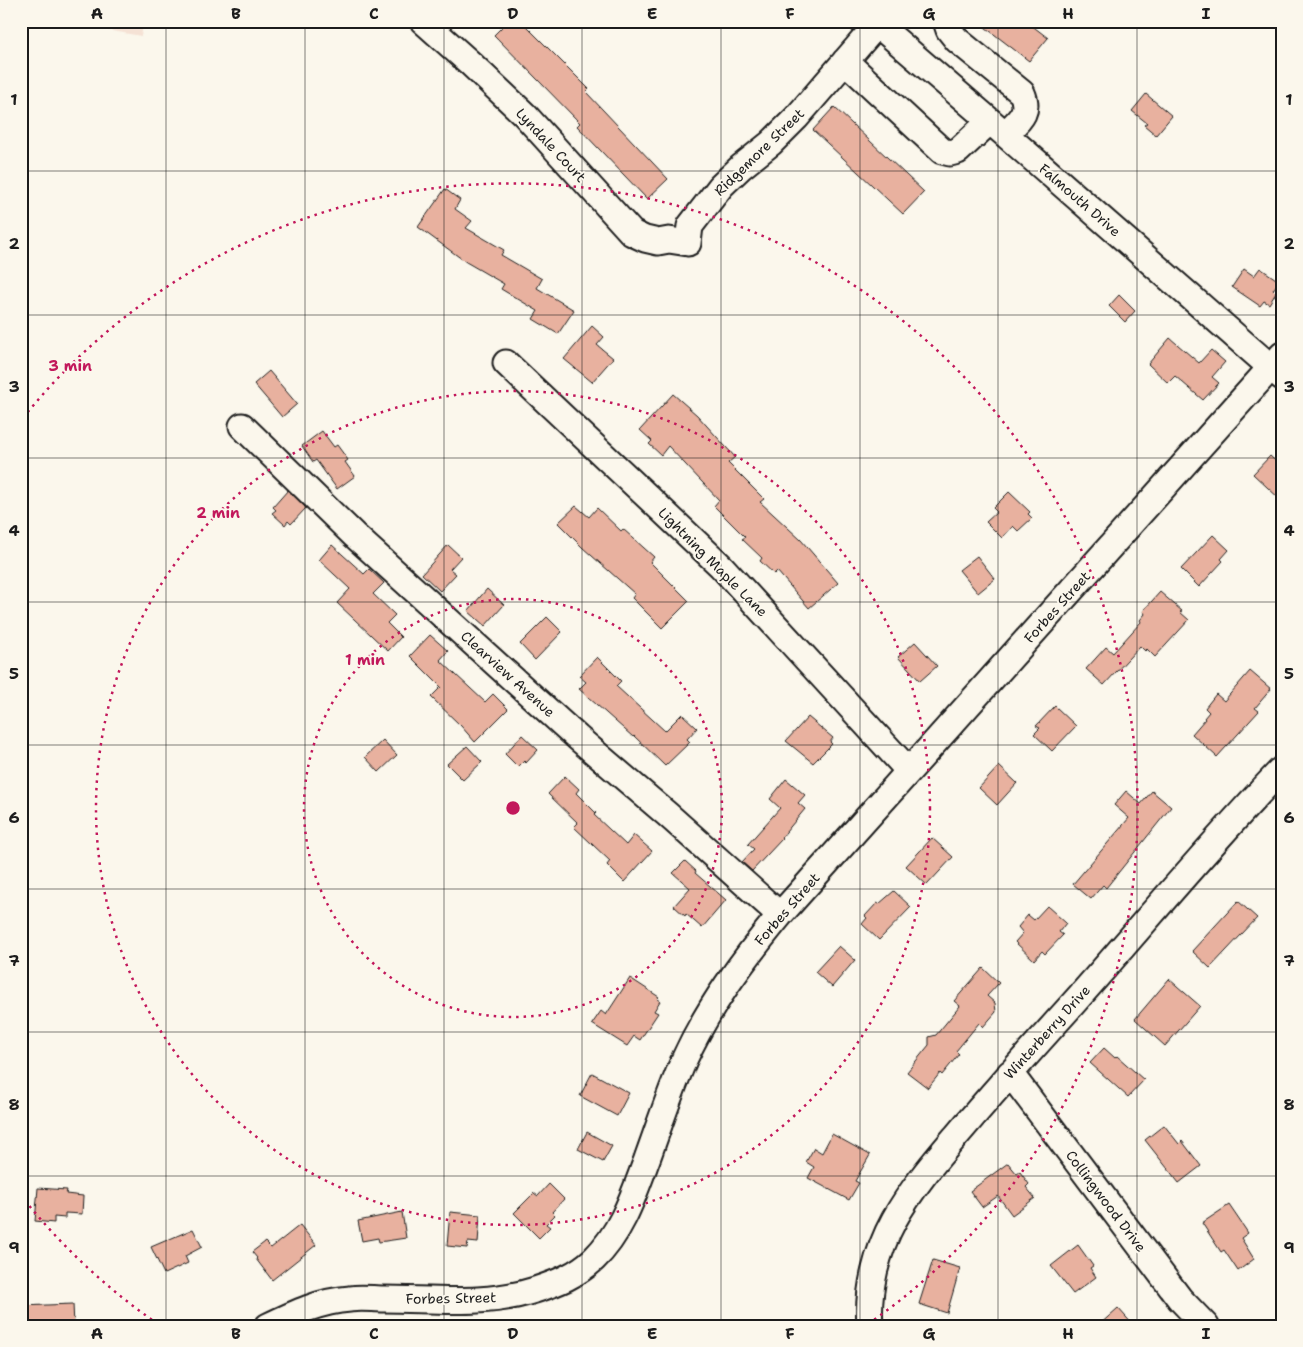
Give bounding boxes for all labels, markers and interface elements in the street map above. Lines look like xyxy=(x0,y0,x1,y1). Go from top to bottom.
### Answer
text: A xyxy=(91,3,103,24)
text: B xyxy=(231,3,241,24)
text: C xyxy=(369,3,379,24)
text: D xyxy=(507,3,519,24)
text: E xyxy=(647,3,657,24)
text: F xyxy=(785,3,795,24)
text: G xyxy=(923,3,936,24)
text: H xyxy=(1062,3,1074,24)
text: I xyxy=(1202,3,1211,24)
text: 1 xyxy=(10,89,18,110)
text: 1 xyxy=(1285,89,1293,110)
street label: Lyndale Court xyxy=(512,104,590,186)
street label: Ridgemore Street xyxy=(710,104,808,200)
street label: Falmouth Drive xyxy=(1035,160,1125,240)
text: 2 xyxy=(8,233,20,254)
text: 2 xyxy=(1283,233,1295,254)
text: 3 min xyxy=(48,356,92,376)
text: 3 xyxy=(8,376,20,397)
text: 3 xyxy=(1283,376,1295,397)
text: 2 min xyxy=(196,503,240,523)
street label: Lightning Maple Lane xyxy=(655,504,772,621)
text: 4 xyxy=(8,520,20,541)
text: 4 xyxy=(1283,520,1295,541)
street label: Forbes Street xyxy=(1020,567,1094,647)
street label: Clearview Avenue xyxy=(457,627,559,721)
text: 1 min xyxy=(345,650,385,670)
text: 5 xyxy=(9,663,19,684)
text: 5 xyxy=(1284,663,1294,684)
centre of rings xyxy=(504,799,522,817)
text: 6 xyxy=(8,807,20,828)
text: 6 xyxy=(1283,807,1295,828)
street label: Forbes Street xyxy=(750,869,824,949)
text: 7 xyxy=(8,950,20,971)
text: 7 xyxy=(1283,950,1295,971)
street label: Winterberry Drive xyxy=(1000,981,1094,1083)
text: 8 xyxy=(8,1094,20,1115)
text: 8 xyxy=(1283,1094,1295,1115)
street label: Collingwood Drive xyxy=(1062,1147,1150,1255)
text: 9 xyxy=(8,1237,20,1258)
text: 9 xyxy=(1283,1237,1295,1258)
street label: Forbes Street xyxy=(406,1288,496,1308)
text: A xyxy=(91,1323,103,1344)
text: B xyxy=(231,1323,241,1344)
text: C xyxy=(369,1323,379,1344)
text: D xyxy=(507,1323,519,1344)
text: E xyxy=(647,1323,657,1344)
text: F xyxy=(785,1323,795,1344)
text: G xyxy=(923,1323,936,1344)
text: H xyxy=(1062,1323,1074,1344)
text: I xyxy=(1202,1323,1211,1344)

